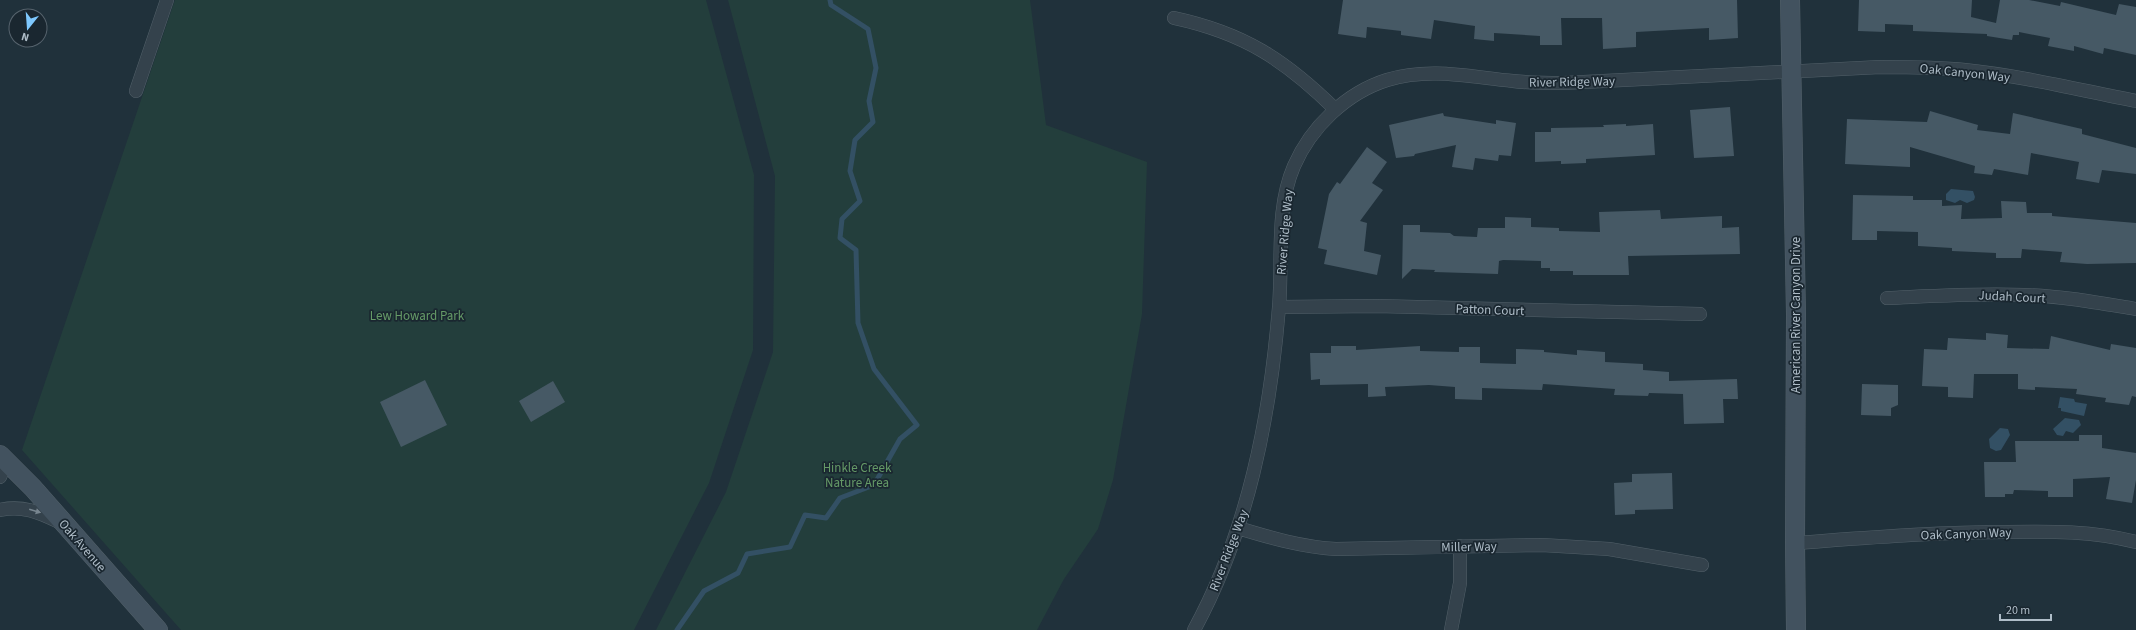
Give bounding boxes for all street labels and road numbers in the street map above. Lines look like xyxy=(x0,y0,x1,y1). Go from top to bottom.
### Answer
street label: Oak Canyon Way xyxy=(1919,59,2011,87)
street label: River Ridge Way xyxy=(1529,72,1615,92)
street label: River Ridge Way xyxy=(1272,188,1298,276)
street label: American River Canyon Drive xyxy=(1787,237,1805,393)
street label: Judah Court xyxy=(1978,286,2047,308)
street label: Patton Court xyxy=(1455,300,1525,320)
street label: River Ridge Way xyxy=(1205,507,1253,594)
street label: Oak Avenue xyxy=(54,515,110,576)
street label: Oak Canyon Way xyxy=(1920,523,2012,545)
street label: Miller Way xyxy=(1441,538,1497,556)

